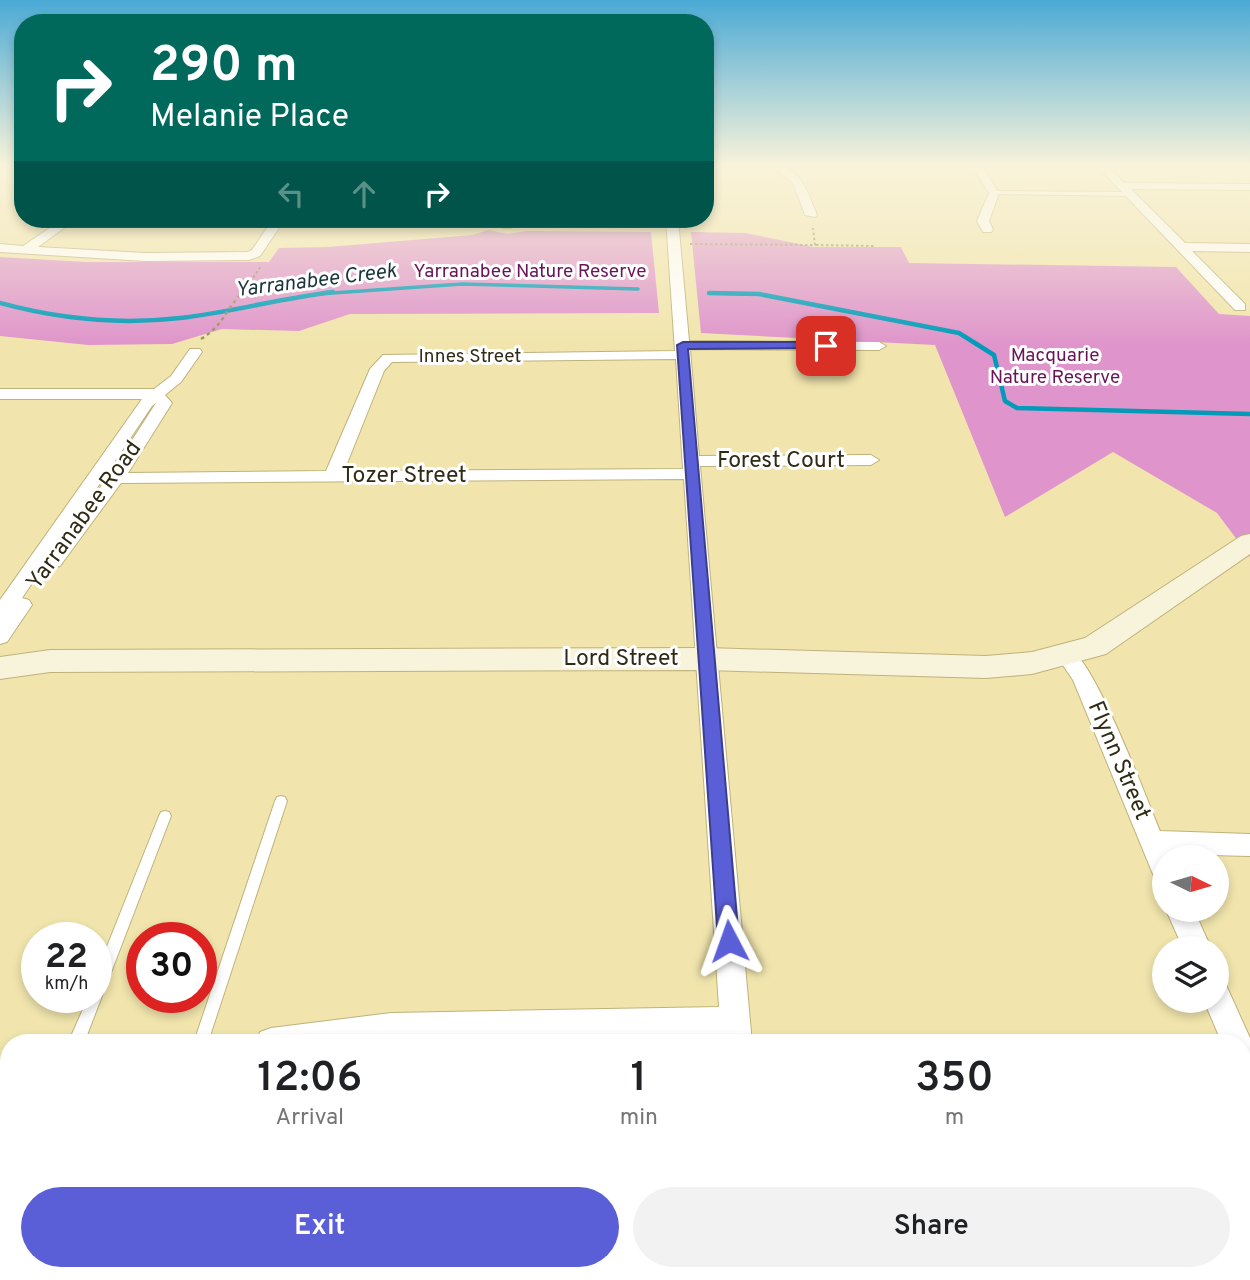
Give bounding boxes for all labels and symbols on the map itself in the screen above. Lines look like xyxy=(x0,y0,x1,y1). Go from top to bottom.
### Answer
water label: Yarranabee Creek xyxy=(234,258,398,304)
park label: Yarranabee Nature Reserve xyxy=(413,260,647,284)
pin xyxy=(796,316,856,376)
park label: Macquarie Nature Reserve xyxy=(990,344,1120,390)
street label: Innes Street xyxy=(419,345,522,369)
street label: Yarranabee Road xyxy=(21,436,149,596)
street label: Forest Court xyxy=(717,447,845,476)
street label: Tozer Street xyxy=(341,462,467,491)
street label: Lord Street xyxy=(563,645,679,674)
street label: Flynn Street xyxy=(1080,697,1156,825)
north arrow xyxy=(1152,845,1228,922)
position arrow xyxy=(692,904,766,978)
speed limit sign: 30 xyxy=(126,922,217,1013)

